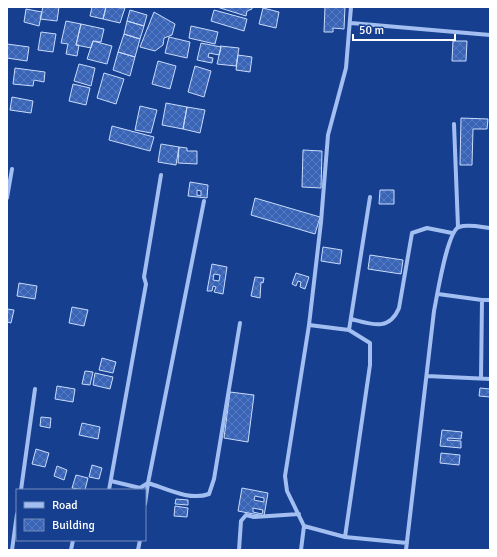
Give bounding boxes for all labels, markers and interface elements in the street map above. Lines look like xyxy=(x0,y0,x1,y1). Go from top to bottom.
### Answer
scale bar xyxy=(353,16,455,42)
text: 50 m xyxy=(359,23,384,38)
legend xyxy=(16,489,146,541)
text: Road xyxy=(52,498,78,513)
text: Building xyxy=(52,518,95,533)

